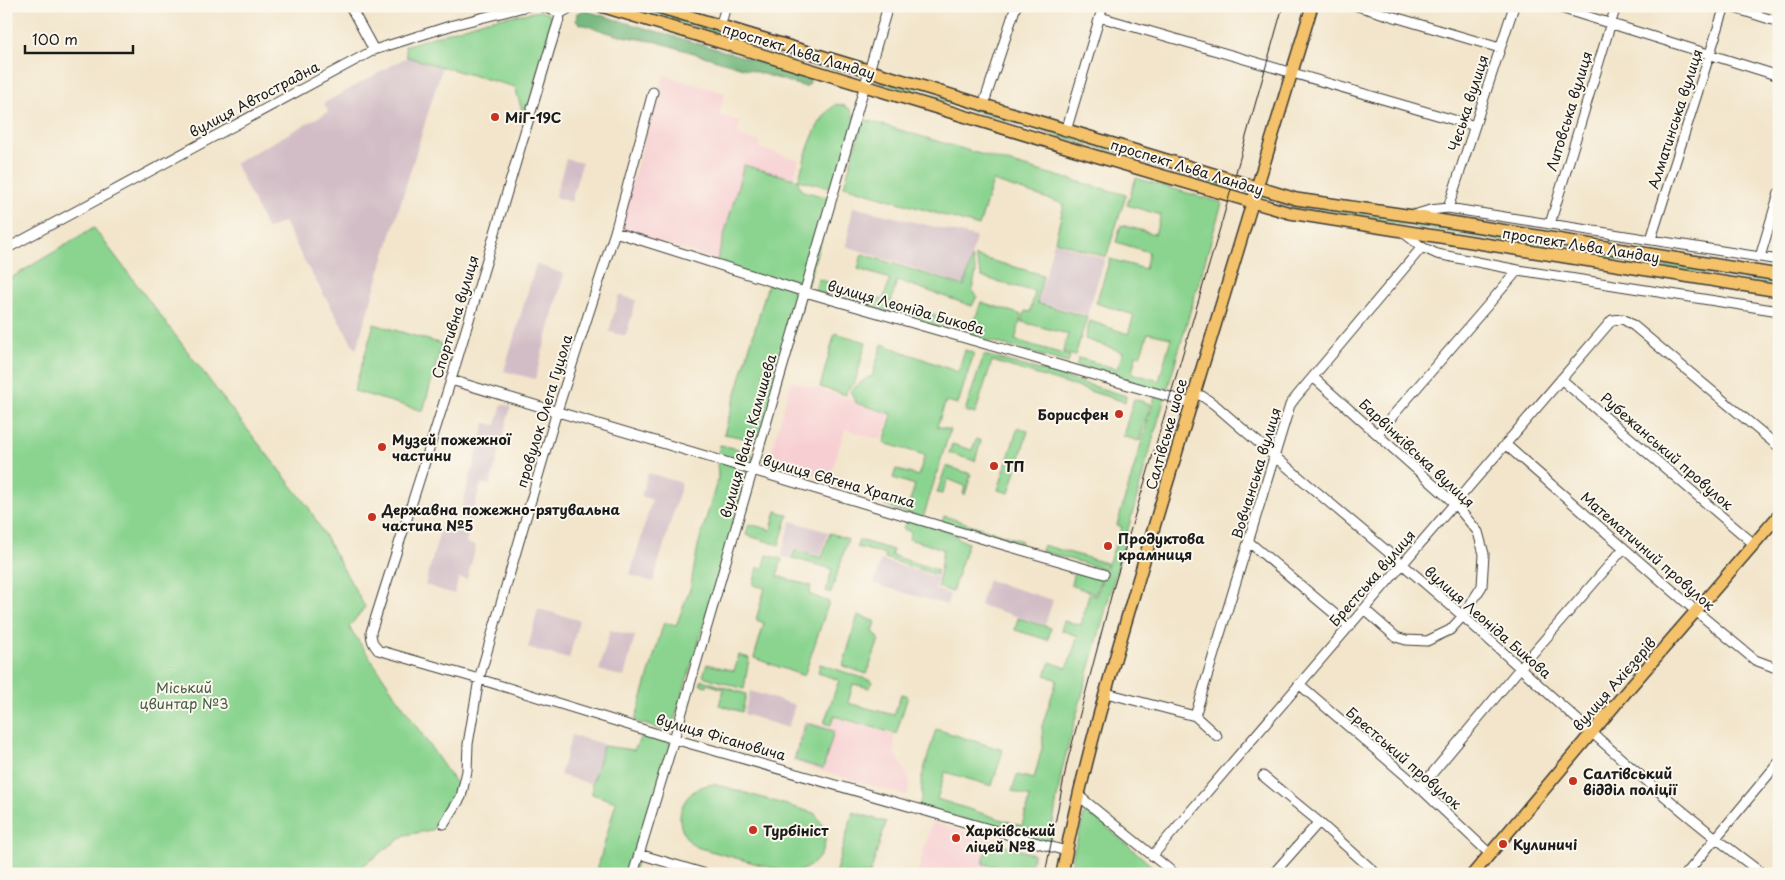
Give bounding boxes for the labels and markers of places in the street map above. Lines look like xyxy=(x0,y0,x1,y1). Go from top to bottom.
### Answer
place label: МіГ-19С xyxy=(505,107,561,128)
marker: МіГ-19С xyxy=(489,111,501,123)
place label: Борисфен xyxy=(1038,404,1109,425)
marker: Борисфен xyxy=(1113,408,1125,420)
place label: Музей пожежної частини xyxy=(392,429,513,466)
marker: Музей пожежної частини xyxy=(376,441,388,453)
place label: ТП xyxy=(1004,456,1025,477)
marker: ТП xyxy=(988,460,1000,472)
place label: Державна пожежно-рятувальна частина №5 xyxy=(381,499,621,536)
marker: Державна пожежно-рятувальна частина №5 xyxy=(366,511,378,523)
place label: Продуктова крамниця xyxy=(1118,528,1205,565)
marker: Продуктова крамниця xyxy=(1102,540,1114,552)
place label: Салтівський відділ поліції xyxy=(1583,763,1678,800)
marker: Салтівський відділ поліції xyxy=(1567,775,1579,787)
place label: Турбініст xyxy=(763,820,829,841)
place label: Харківський ліцей №8 xyxy=(965,820,1056,857)
marker: Турбініст xyxy=(747,824,759,836)
marker: Харківський ліцей №8 xyxy=(950,832,962,844)
place label: Кулиничі xyxy=(1513,834,1577,855)
marker: Кулиничі xyxy=(1497,838,1509,850)

